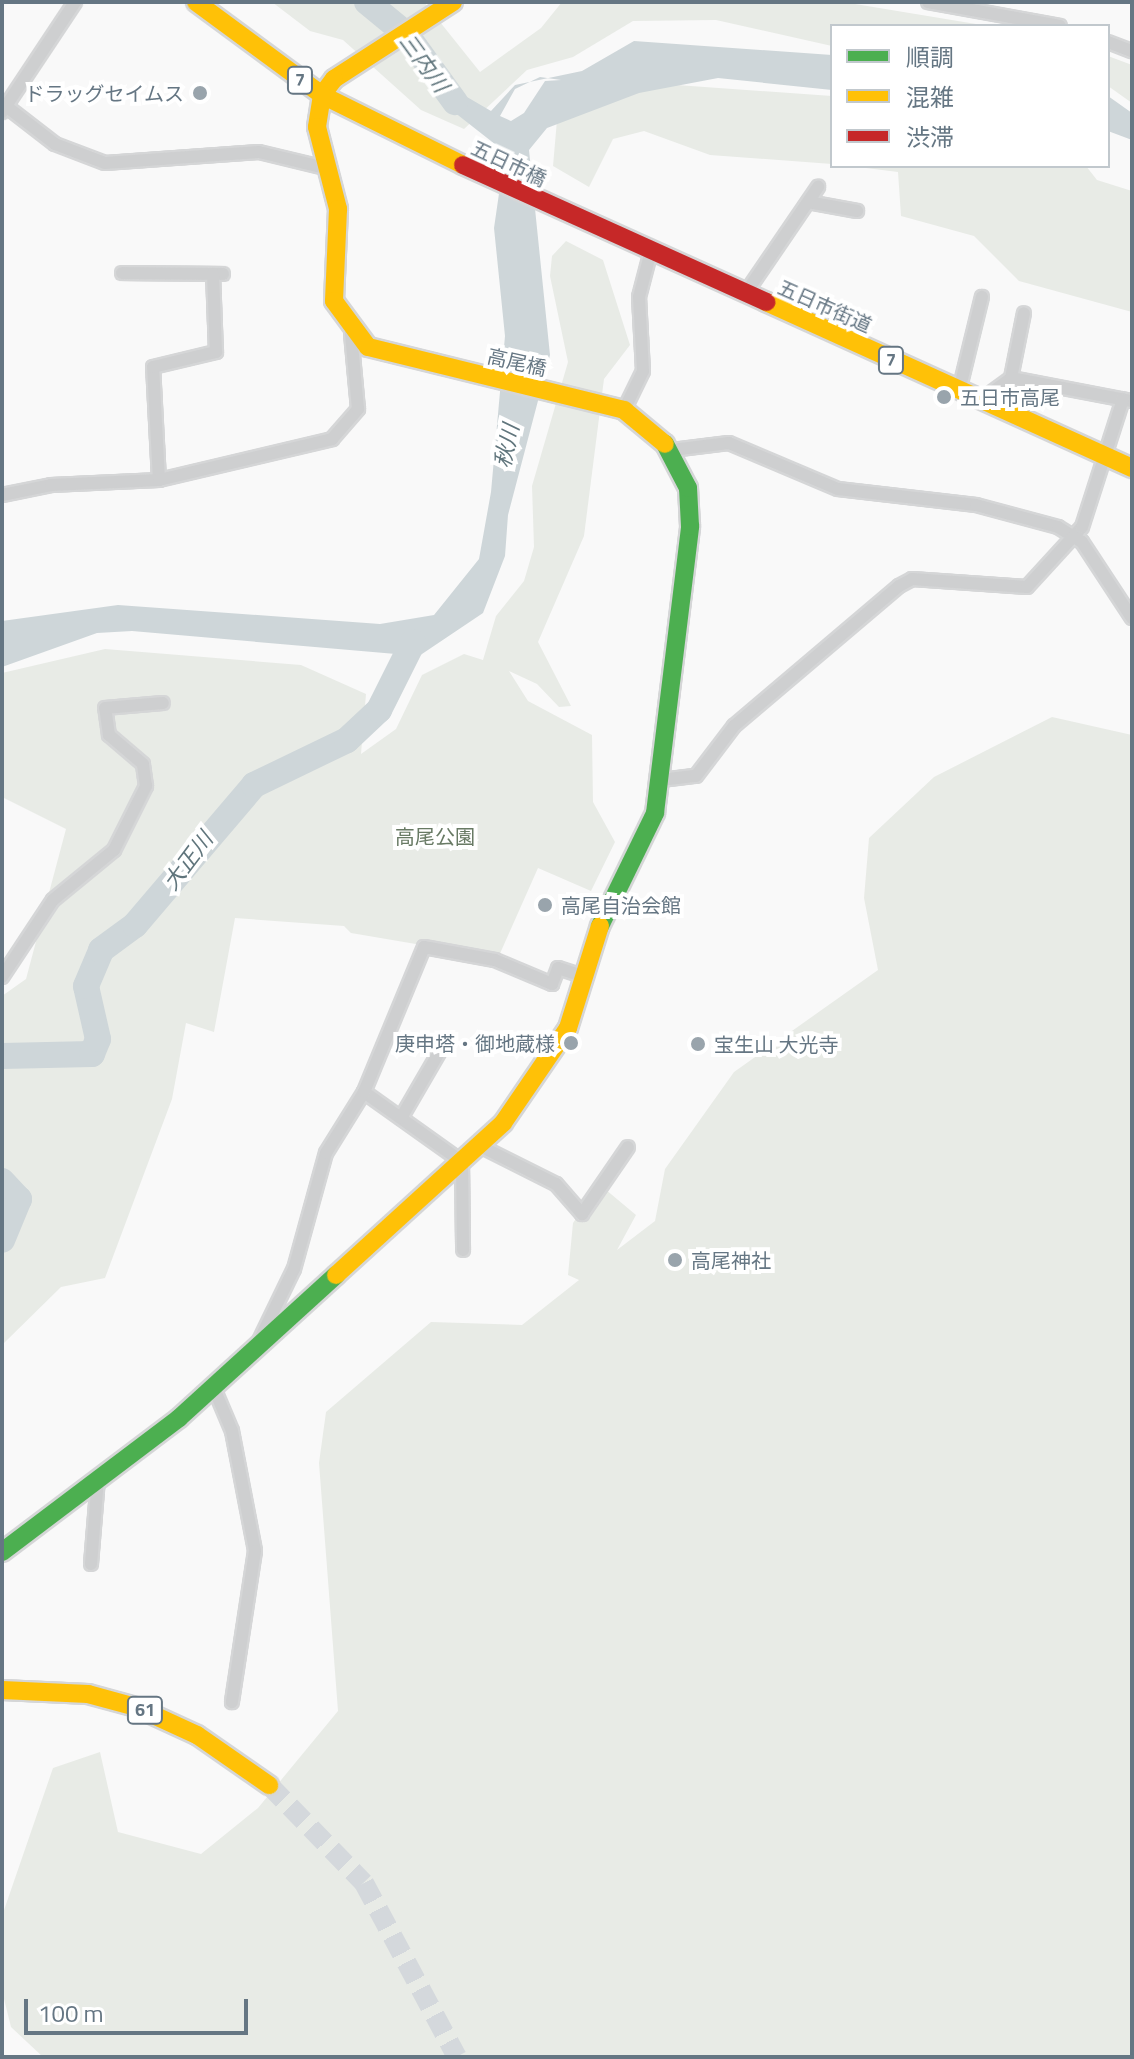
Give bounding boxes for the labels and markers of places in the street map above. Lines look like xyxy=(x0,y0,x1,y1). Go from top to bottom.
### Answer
place label: ドラッグセイムス xyxy=(24,81,184,105)
marker: ドラッグセイムス xyxy=(191,84,209,102)
place label: 五日市高尾 xyxy=(960,385,1060,409)
marker: 五日市高尾 xyxy=(935,388,953,406)
place label: 高尾自治会館 xyxy=(561,893,681,917)
marker: 高尾自治会館 xyxy=(536,896,554,914)
place label: 庚申塔・御地蔵様 xyxy=(395,1031,555,1055)
place label: 宝生山 大光寺 xyxy=(714,1032,838,1056)
marker: 庚申塔・御地蔵様 xyxy=(562,1034,580,1052)
marker: 宝生山 大光寺 xyxy=(689,1035,707,1053)
place label: 高尾神社 xyxy=(691,1248,771,1272)
marker: 高尾神社 xyxy=(666,1251,684,1269)

